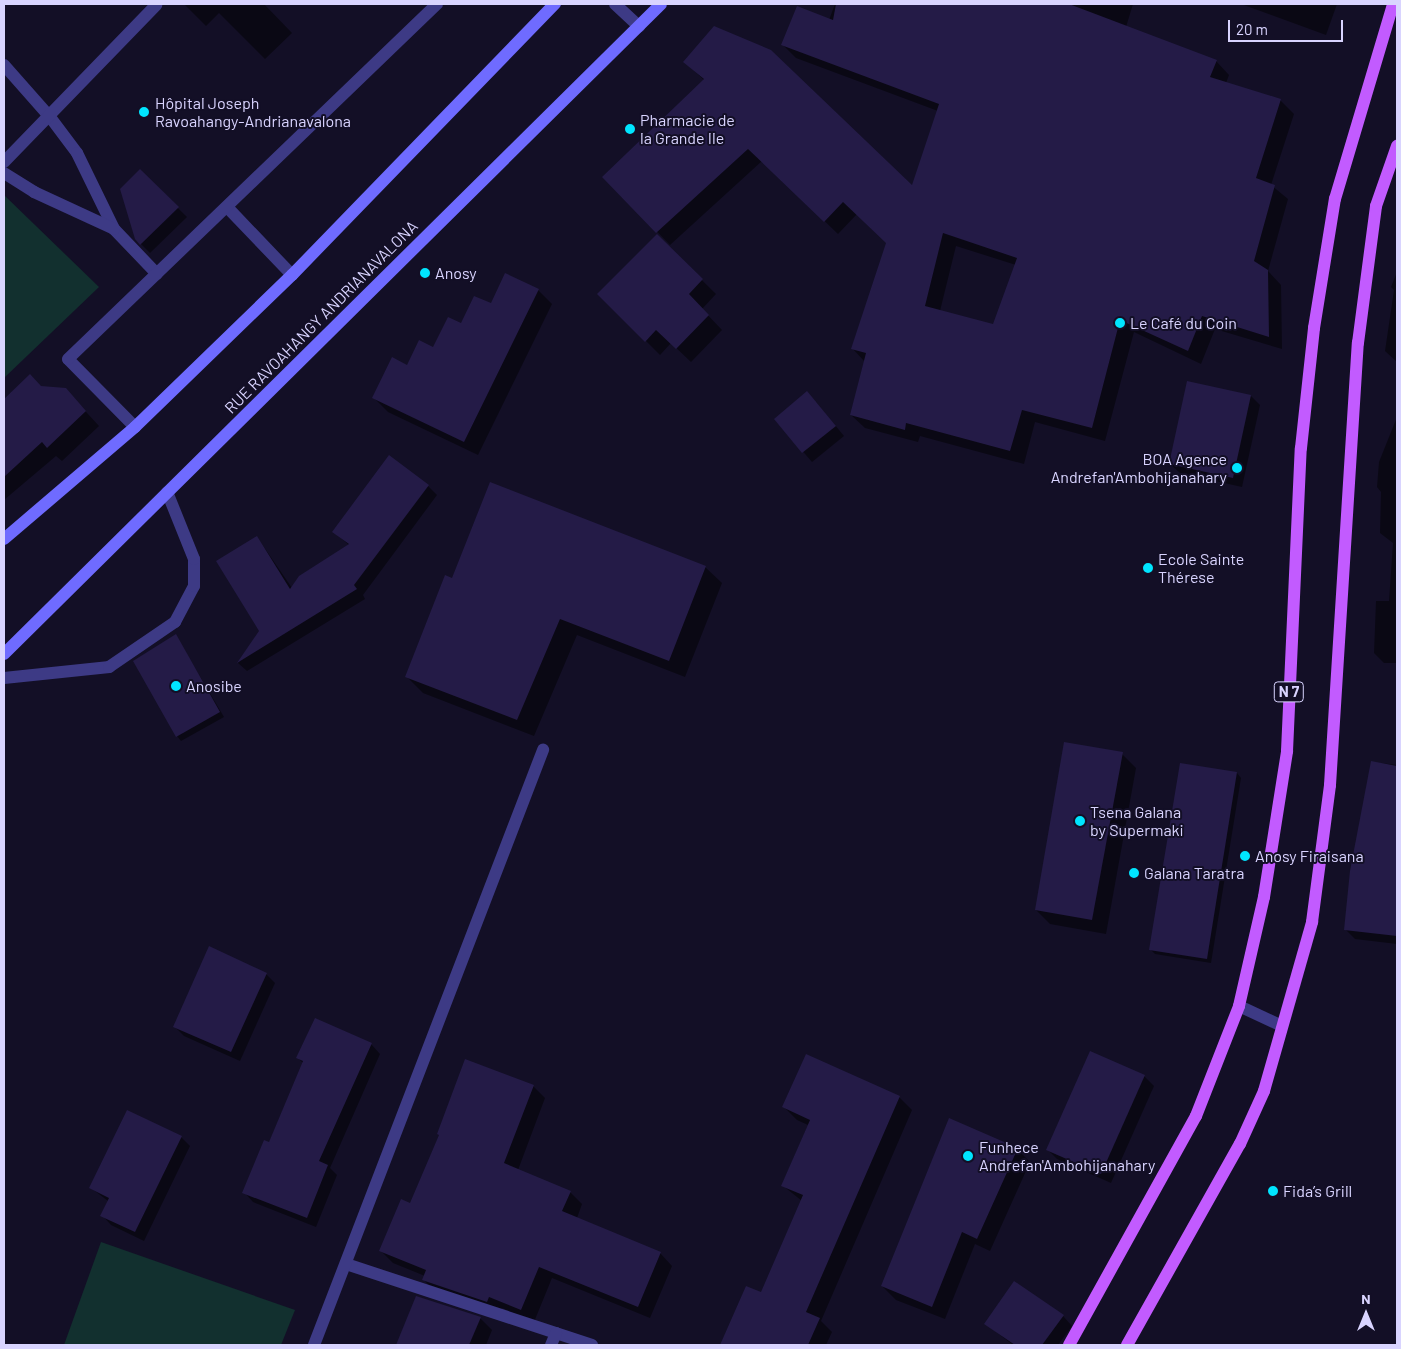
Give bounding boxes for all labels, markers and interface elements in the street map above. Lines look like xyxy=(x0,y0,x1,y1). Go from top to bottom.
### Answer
scale bar xyxy=(1231,10,1346,42)
text: 20 m xyxy=(1236,20,1268,38)
place label: Hôpital Joseph Ravoahangy-Andrianavalona xyxy=(155,93,351,131)
marker: Hôpital Joseph Ravoahangy-Andrianavalona xyxy=(137,105,151,119)
place label: Pharmacie de la Grande Ile xyxy=(640,110,735,148)
marker: Pharmacie de la Grande Ile xyxy=(624,123,636,135)
street label: RUE RAVOAHANGY ANDRIANAVALONA xyxy=(221,217,421,417)
place label: Anosy xyxy=(435,263,477,283)
marker: Anosy xyxy=(419,267,431,279)
place label: Le Café du Coin xyxy=(1130,313,1237,333)
marker: Le Café du Coin xyxy=(1114,317,1126,329)
place label: BOA Agence Andrefan'Ambohijanahary xyxy=(1051,449,1227,487)
marker: BOA Agence Andrefan'Ambohijanahary xyxy=(1231,462,1243,474)
place label: Ecole Sainte Thérese xyxy=(1158,549,1244,587)
marker: Ecole Sainte Thérese xyxy=(1142,562,1154,574)
place label: Anosibe xyxy=(186,676,242,696)
marker: Anosibe xyxy=(170,680,182,692)
road number: N 7 xyxy=(1273,680,1305,704)
place label: Tsena Galana by Supermaki xyxy=(1090,802,1184,840)
marker: Tsena Galana by Supermaki xyxy=(1074,815,1086,827)
place label: Anosy Firaisana xyxy=(1255,846,1364,866)
marker: Anosy Firaisana xyxy=(1239,850,1251,862)
place label: Galana Taratra xyxy=(1144,863,1244,883)
marker: Galana Taratra xyxy=(1128,867,1140,879)
place label: Funhece Andrefan'Ambohijanahary xyxy=(979,1137,1155,1175)
marker: Funhece Andrefan'Ambohijanahary xyxy=(961,1149,975,1163)
place label: Fida’s Grill xyxy=(1283,1181,1352,1201)
marker: Fida’s Grill xyxy=(1267,1185,1279,1197)
north arrow xyxy=(1341,1289,1391,1339)
text: N xyxy=(1361,1290,1371,1307)

